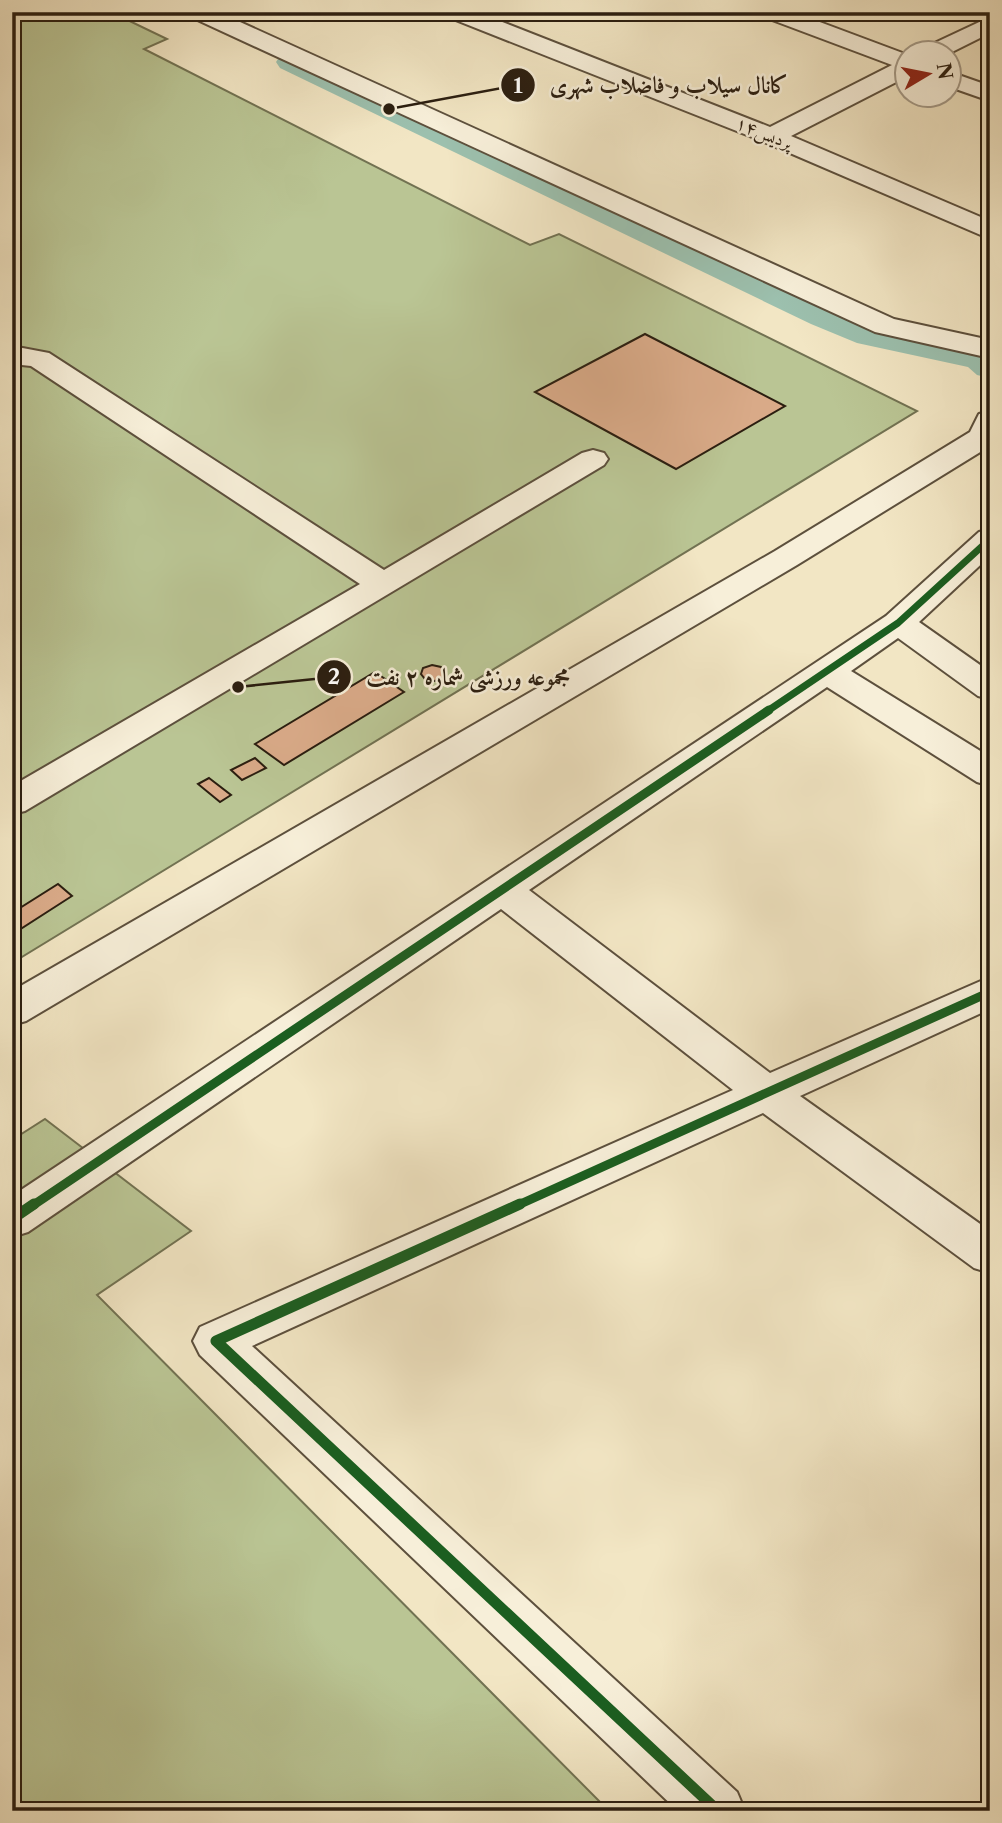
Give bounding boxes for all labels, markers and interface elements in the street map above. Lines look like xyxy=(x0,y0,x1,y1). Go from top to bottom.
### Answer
north arrow xyxy=(894,38,964,108)
text: N xyxy=(931,61,957,81)
callout: کانال سیلاب و فاضلاب شهری xyxy=(501,63,803,107)
text: کانال سیلاب و فاضلاب شهری xyxy=(550,71,788,100)
text: 1 xyxy=(513,73,523,98)
street label: پردیس۱۴ xyxy=(732,112,797,156)
callout: مجموعه ورزشی شماره ۲ نفت xyxy=(317,655,583,699)
text: مجموعه ورزشی شماره ۲ نفت xyxy=(366,663,570,694)
text: 2 xyxy=(328,664,340,689)

